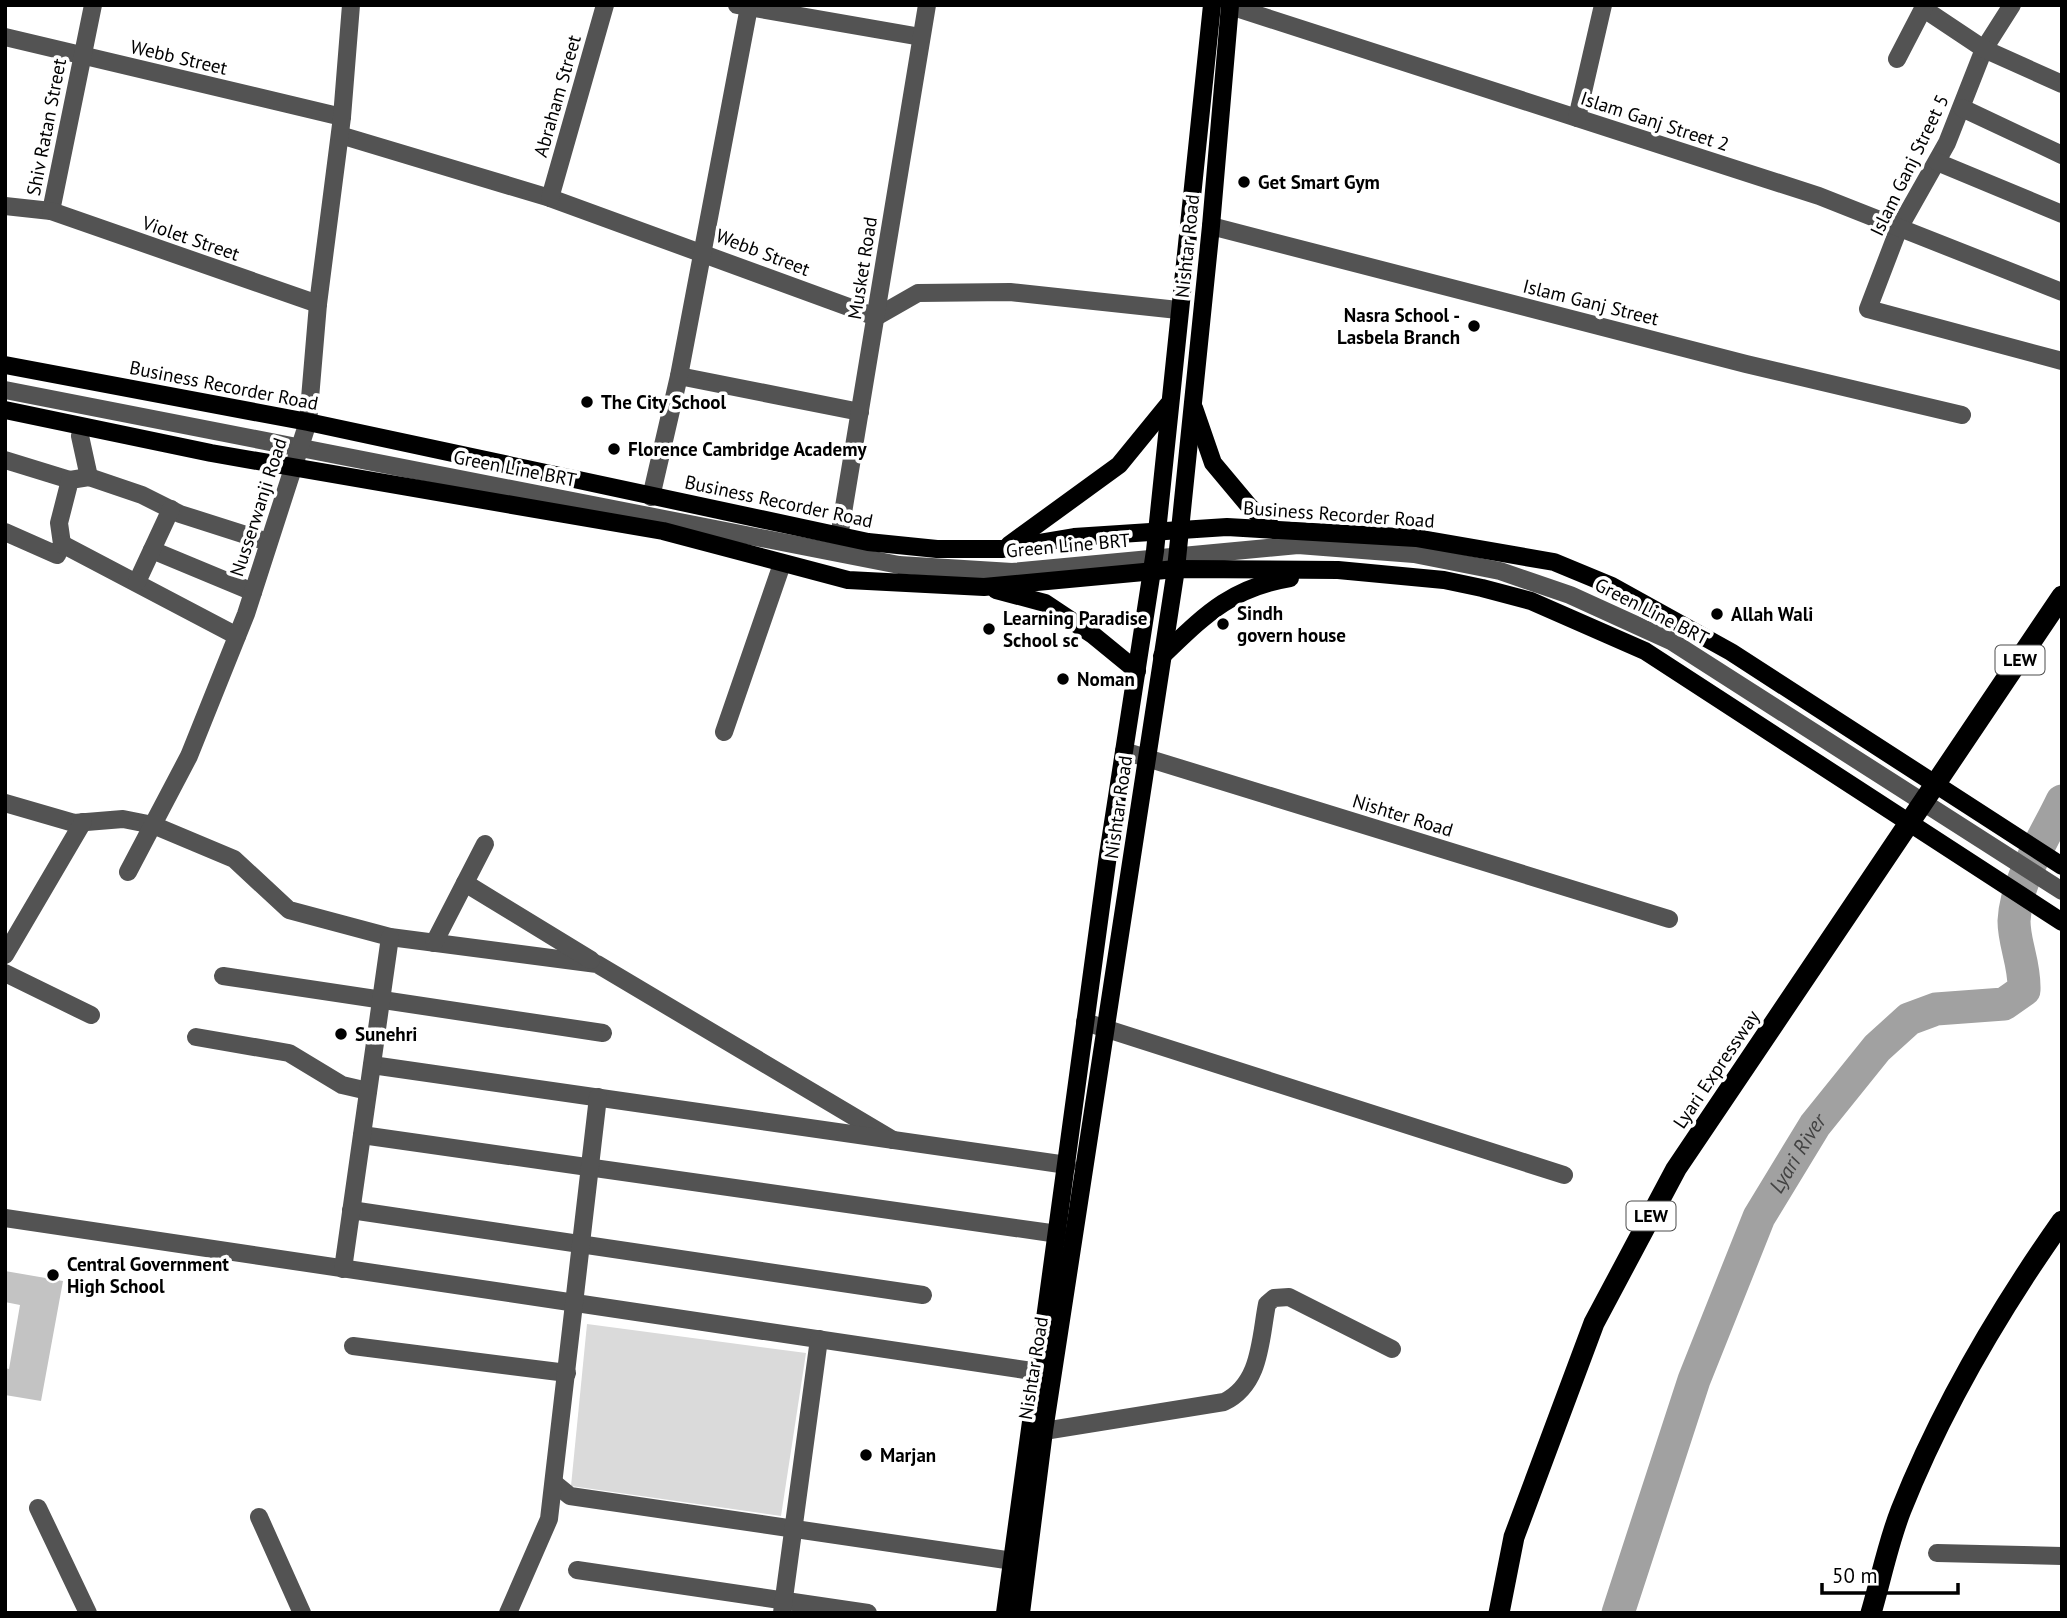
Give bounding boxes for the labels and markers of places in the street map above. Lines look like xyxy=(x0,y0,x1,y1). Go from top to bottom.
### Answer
place label: Get Smart Gym xyxy=(1258,170,1380,194)
marker: Get Smart Gym xyxy=(1236,174,1252,190)
place label: Nasra School - Lasbela Branch xyxy=(1337,303,1460,349)
marker: Nasra School - Lasbela Branch xyxy=(1466,318,1482,334)
place label: The City School xyxy=(601,390,727,414)
marker: The City School xyxy=(579,394,595,410)
place label: Florence Cambridge Academy xyxy=(628,437,867,461)
marker: Florence Cambridge Academy xyxy=(606,441,622,457)
place label: Sindh govern house xyxy=(1237,601,1346,647)
place label: Allah Wali xyxy=(1731,602,1813,626)
place label: Learning Paradise School sc xyxy=(1003,606,1148,652)
marker: Allah Wali xyxy=(1709,606,1725,622)
marker: Sindh govern house xyxy=(1215,616,1231,632)
marker: Learning Paradise School sc xyxy=(981,621,997,637)
place label: Noman xyxy=(1077,667,1135,691)
marker: Noman xyxy=(1055,671,1071,687)
place label: Sunehri xyxy=(355,1022,417,1046)
marker: Sunehri xyxy=(333,1026,349,1042)
place label: Central Government High School xyxy=(67,1252,229,1298)
marker: Central Government High School xyxy=(45,1267,61,1283)
place label: Marjan xyxy=(880,1443,936,1467)
marker: Marjan xyxy=(858,1447,874,1463)

